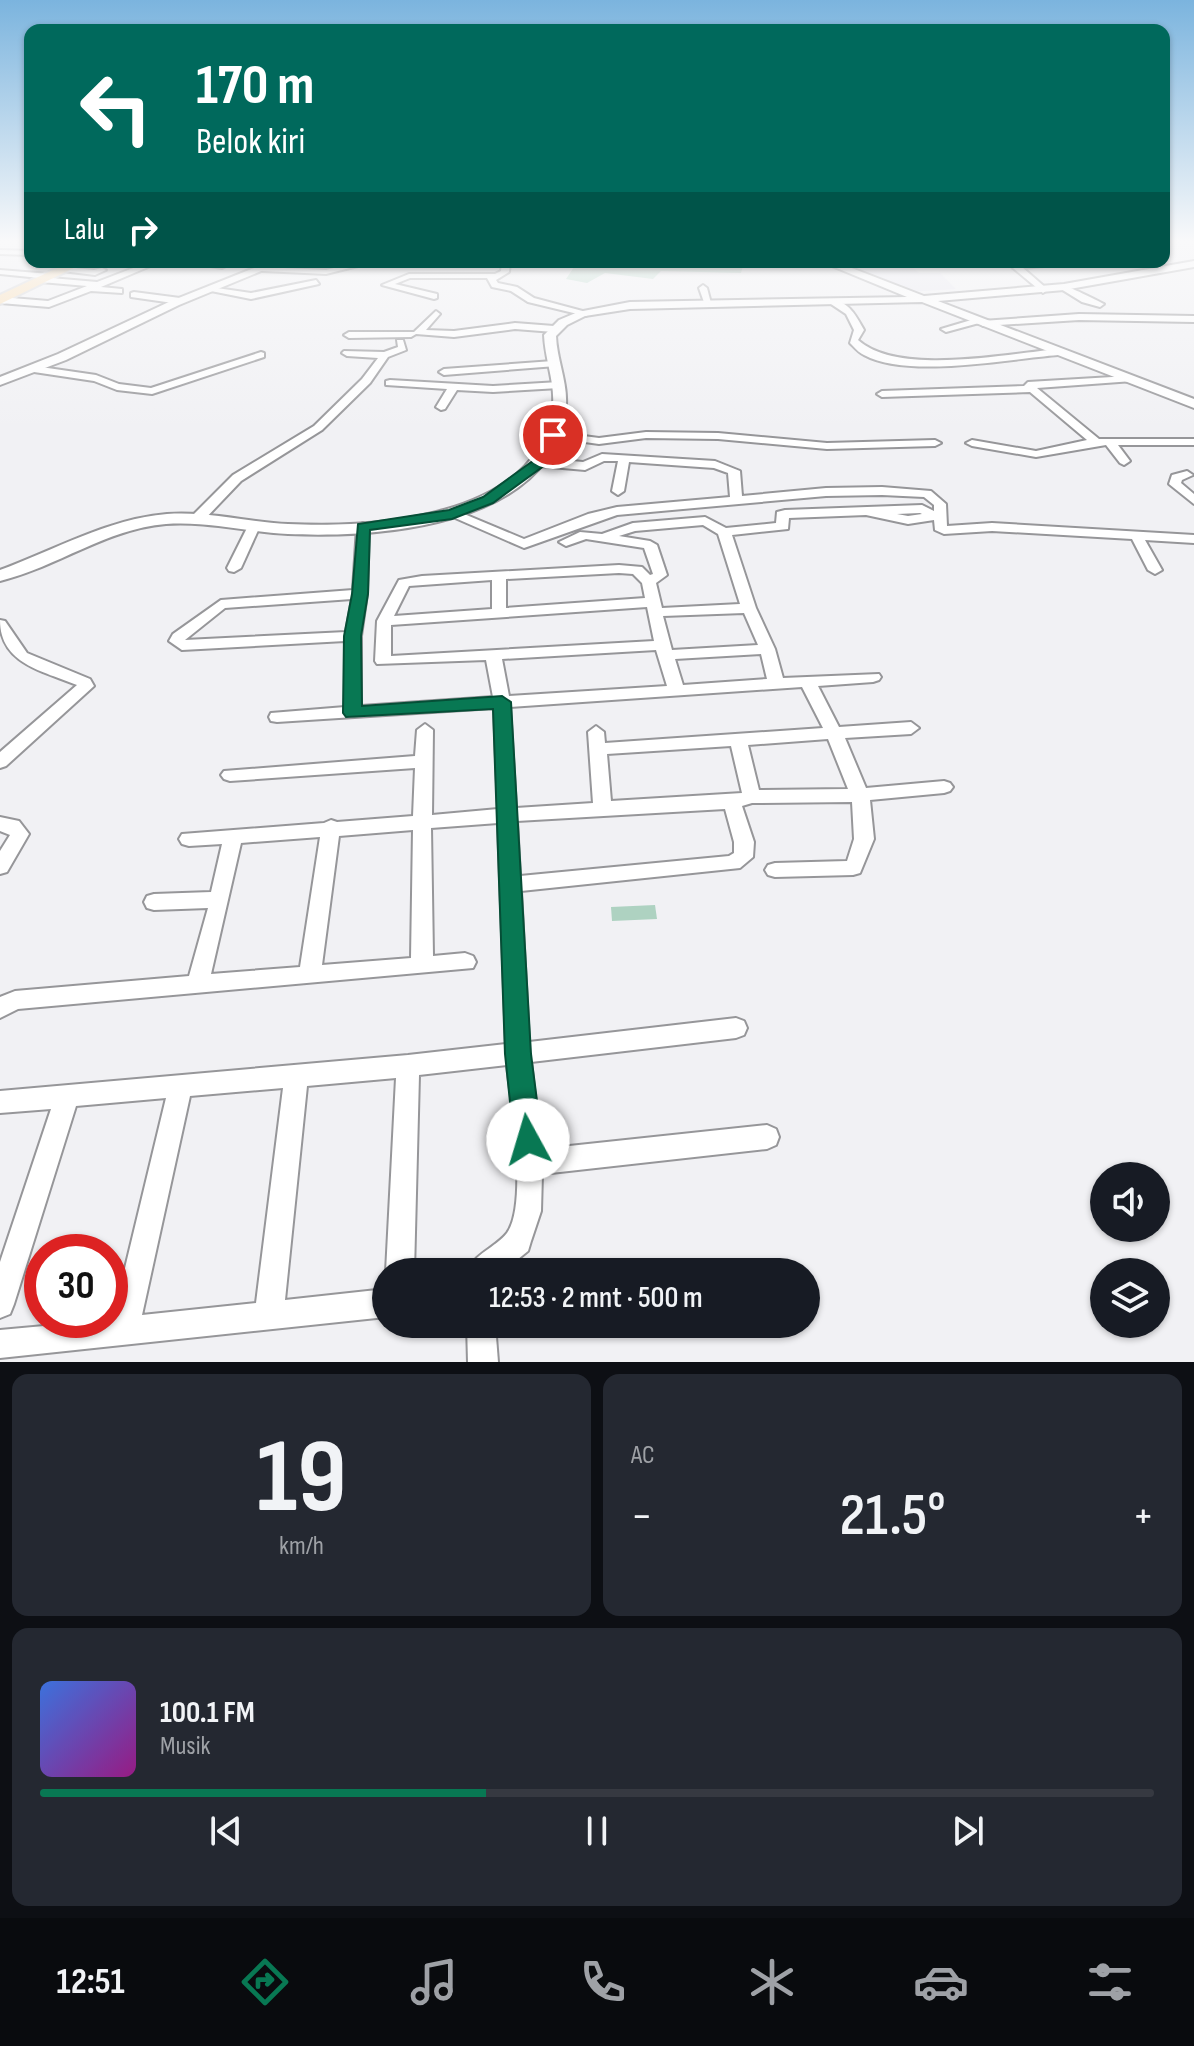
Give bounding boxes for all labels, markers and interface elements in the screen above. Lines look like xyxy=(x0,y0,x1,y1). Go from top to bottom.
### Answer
text: 170 m xyxy=(196,53,314,120)
icon: left xyxy=(64,56,168,160)
text: Belok kiri xyxy=(196,121,305,164)
icon: right xyxy=(121,208,165,252)
text: Lalu xyxy=(64,212,105,248)
pin xyxy=(519,401,587,469)
icon: arrive xyxy=(531,413,575,457)
position arrow xyxy=(486,1098,570,1182)
map controls xyxy=(1090,1162,1170,1338)
button: sound xyxy=(1090,1162,1170,1242)
speed limit sign: 30 xyxy=(24,1234,128,1338)
button: layers xyxy=(1090,1258,1170,1338)
text: 12:53 · 2 mnt · 500 m xyxy=(489,1280,703,1316)
text: 19 xyxy=(256,1416,347,1541)
text: AC xyxy=(631,1440,655,1471)
text: 21.5° xyxy=(839,1480,946,1552)
text: − xyxy=(631,1490,653,1543)
text: + xyxy=(1132,1490,1154,1543)
text: km/h xyxy=(279,1531,324,1562)
text: 100.1 FM xyxy=(160,1695,255,1731)
text: Musik xyxy=(160,1731,210,1762)
icon: previous xyxy=(204,1809,248,1853)
icon: pause xyxy=(575,1809,619,1853)
icon: next xyxy=(946,1809,990,1853)
icon: directions xyxy=(237,1954,293,2010)
icon: music xyxy=(406,1954,462,2010)
icon: phone xyxy=(575,1954,631,2010)
icon: climate xyxy=(744,1954,800,2010)
icon: car xyxy=(913,1954,969,2010)
icon: filters xyxy=(1082,1954,1138,2010)
text: 12:51 xyxy=(56,1961,125,2004)

